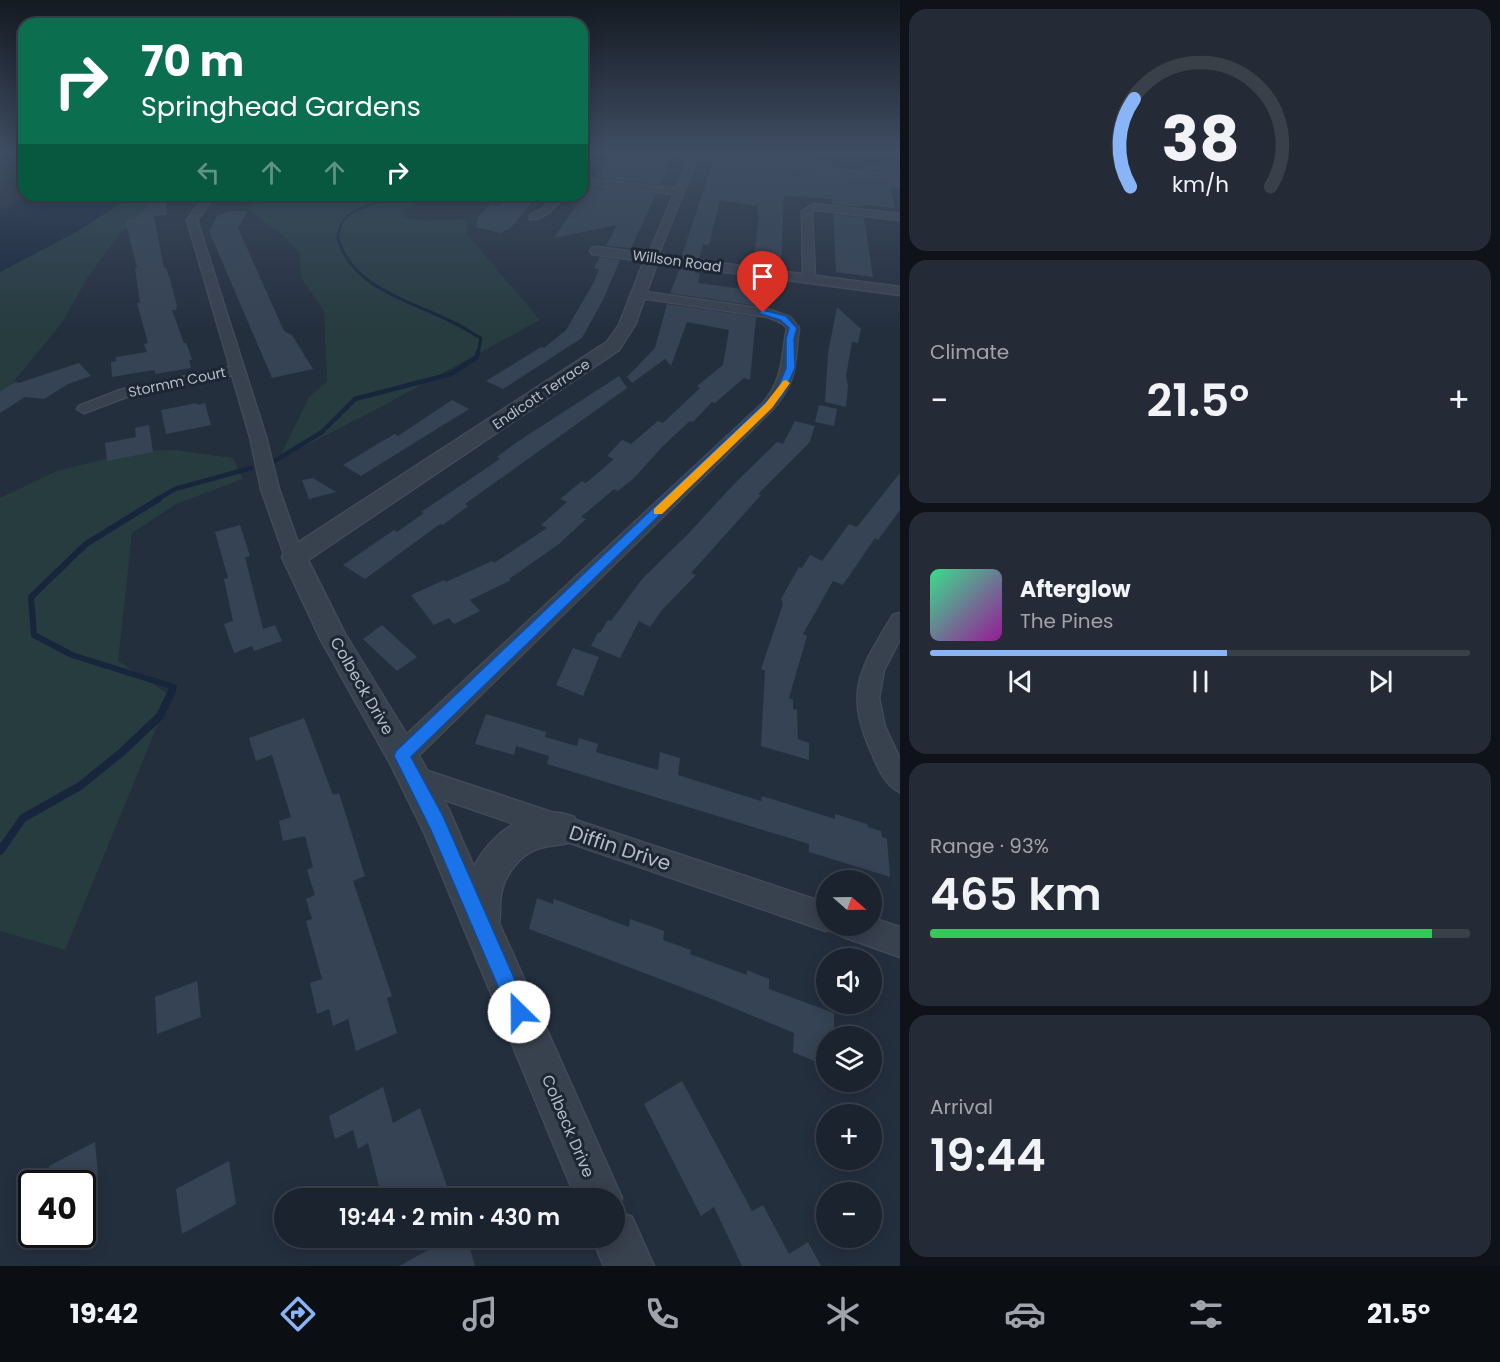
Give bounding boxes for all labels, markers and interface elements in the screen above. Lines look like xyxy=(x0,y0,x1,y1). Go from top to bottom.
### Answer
text: 70 m xyxy=(141,32,244,91)
icon: right xyxy=(42,42,120,120)
text: Springhead Gardens xyxy=(141,88,421,125)
text: 38 xyxy=(1161,95,1239,183)
icon: left xyxy=(192,156,225,189)
icon: ahead xyxy=(255,156,288,189)
icon: ahead xyxy=(318,156,351,189)
icon: right xyxy=(381,156,414,189)
text: km/h xyxy=(1171,170,1229,201)
street label: Willson Road xyxy=(631,245,723,277)
pin xyxy=(737,251,788,313)
icon: arrive xyxy=(746,260,779,293)
text: Climate xyxy=(930,338,1009,366)
street label: Endicott Terrace xyxy=(488,354,594,434)
street label: Stormm Court xyxy=(126,362,228,402)
text: 21.5° xyxy=(1146,369,1249,432)
text: − xyxy=(930,377,948,424)
text: + xyxy=(1447,377,1470,424)
text: Afterglow xyxy=(1020,574,1131,605)
text: The Pines xyxy=(1020,607,1114,635)
street label: Colbeck Drive xyxy=(325,633,399,739)
icon: previous xyxy=(1004,665,1037,698)
icon: pause xyxy=(1184,665,1217,698)
icon: next xyxy=(1364,665,1397,698)
street label: Diffin Drive xyxy=(566,818,674,878)
text: Range · 93% xyxy=(930,832,1049,860)
text: 465 km xyxy=(930,863,1102,926)
north arrow xyxy=(816,870,882,936)
map controls xyxy=(816,870,882,1248)
button: sound xyxy=(816,948,882,1014)
position arrow xyxy=(487,980,551,1044)
button: layers xyxy=(816,1026,882,1092)
street label: Colbeck Drive xyxy=(536,1071,600,1181)
text: Arrival xyxy=(930,1093,993,1121)
button: + xyxy=(816,1104,882,1170)
text: 19:44 xyxy=(930,1124,1046,1187)
speed limit sign: 40 xyxy=(18,1170,96,1248)
button: − xyxy=(816,1182,882,1248)
text: 19:44 · 2 min · 430 m xyxy=(339,1202,560,1233)
icon: directions xyxy=(277,1293,319,1335)
icon: music xyxy=(459,1293,501,1335)
icon: phone xyxy=(641,1293,683,1335)
icon: climate xyxy=(822,1293,864,1335)
icon: car xyxy=(1004,1293,1046,1335)
icon: filters xyxy=(1185,1293,1227,1335)
text: 19:42 xyxy=(70,1295,138,1332)
text: 21.5° xyxy=(1367,1295,1430,1332)

